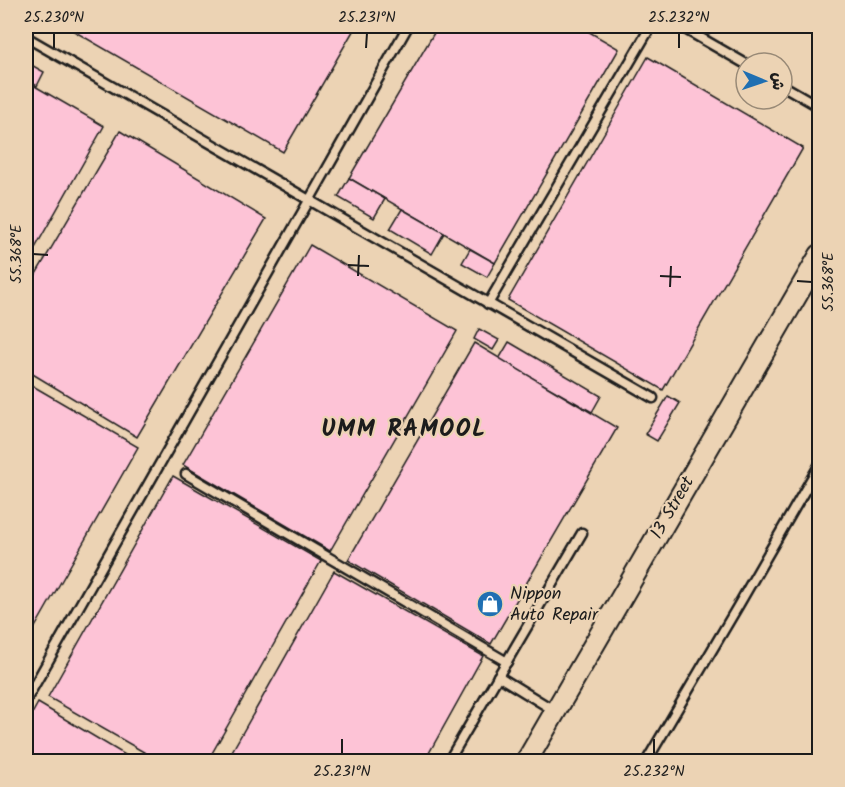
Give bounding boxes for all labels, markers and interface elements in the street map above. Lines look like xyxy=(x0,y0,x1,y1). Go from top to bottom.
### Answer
text: 25.230°N xyxy=(24,6,84,30)
text: 25.231°N xyxy=(338,6,396,30)
text: 25.232°N xyxy=(648,6,710,30)
north arrow xyxy=(734,51,794,111)
text: ش xyxy=(765,72,790,91)
text: 55.368°E xyxy=(5,223,29,284)
text: 55.368°E xyxy=(817,251,841,312)
district label: UMM RAMOOL xyxy=(321,410,487,449)
street label: 13 Street xyxy=(643,470,703,545)
place label: Nippon Auto Repair xyxy=(510,580,599,630)
shop icon: Nippon Auto Repair xyxy=(475,589,505,619)
text: 25.231°N xyxy=(313,760,371,784)
text: 25.232°N xyxy=(623,760,685,784)

